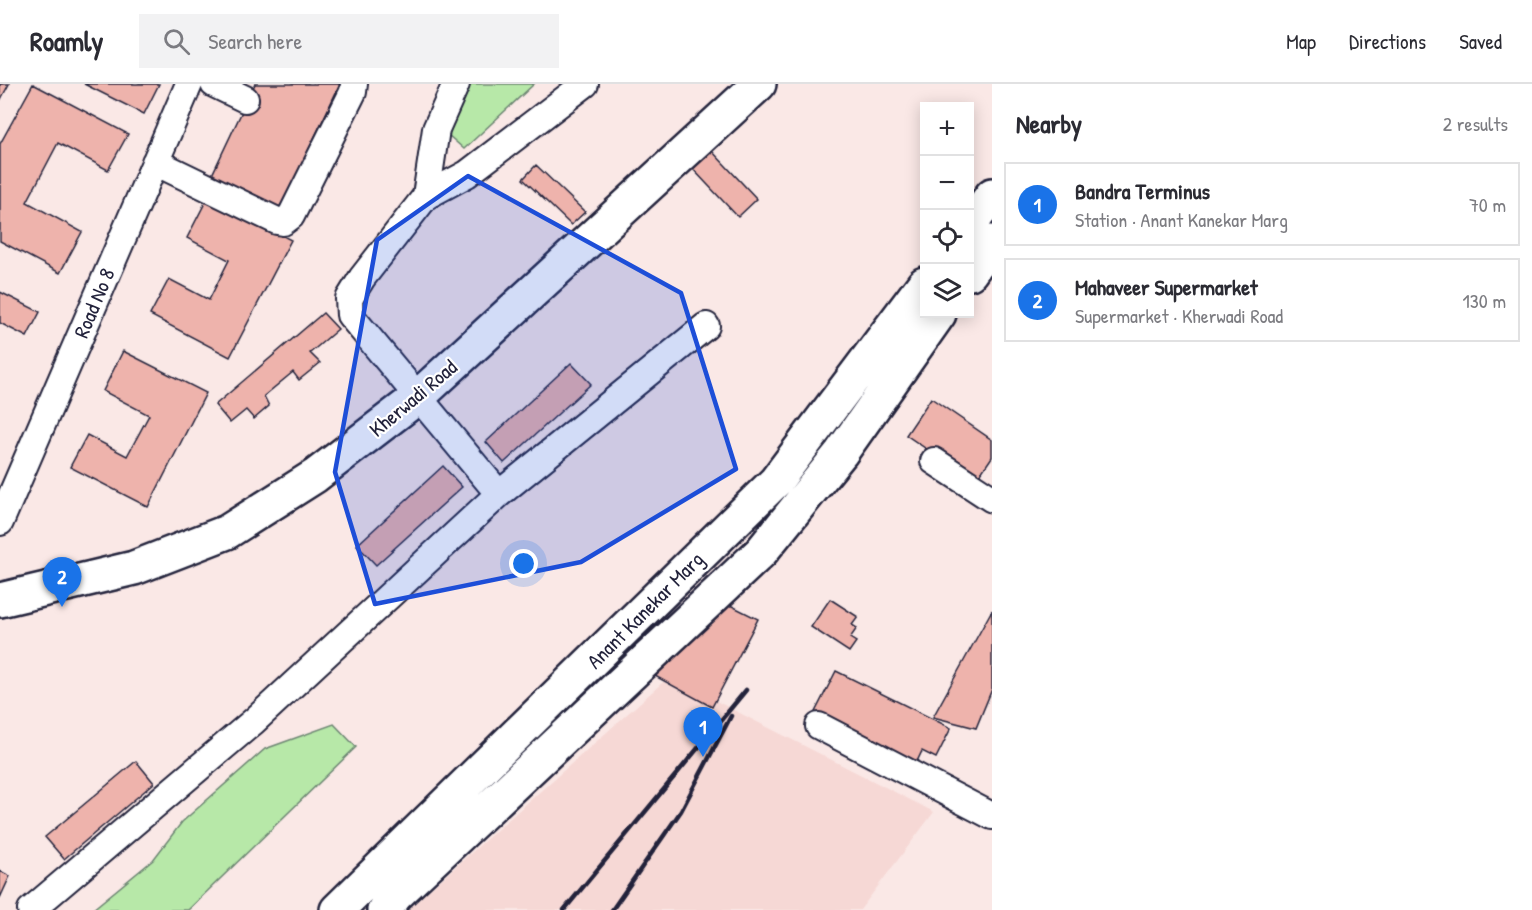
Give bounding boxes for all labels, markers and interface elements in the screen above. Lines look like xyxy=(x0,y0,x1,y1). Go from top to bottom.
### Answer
search box xyxy=(139,14,559,68)
text: Roamly xyxy=(30,22,103,60)
icon: search xyxy=(160,25,193,58)
text: Search here xyxy=(208,26,302,56)
text: Map xyxy=(1286,27,1316,56)
text: Directions xyxy=(1349,27,1426,56)
text: Saved xyxy=(1459,27,1502,56)
map controls xyxy=(920,102,974,318)
button: + xyxy=(920,102,974,156)
text: Nearby xyxy=(1016,106,1082,141)
text: 2 results xyxy=(1443,110,1508,137)
button: − xyxy=(920,156,974,210)
text: Bandra Terminus xyxy=(1075,176,1210,206)
text: 1 xyxy=(1034,191,1041,218)
text: 70 m xyxy=(1469,191,1506,218)
text: Station · Anant Kanekar Marg xyxy=(1075,206,1288,233)
button: locate xyxy=(920,210,974,264)
street label: Road No 8 xyxy=(66,264,122,342)
button: layers xyxy=(920,264,974,318)
text: Mahaveer Supermarket xyxy=(1075,272,1257,302)
text: 2 xyxy=(1033,287,1042,314)
text: 130 m xyxy=(1463,287,1506,314)
text: Supermarket · Kherwadi Road xyxy=(1075,302,1283,329)
street label: Kherwadi Road xyxy=(363,353,463,443)
street label: Anant Kanekar Marg xyxy=(580,545,710,675)
your location xyxy=(509,549,538,578)
pin: 2 xyxy=(42,558,82,607)
pin: 1 xyxy=(684,708,722,757)

